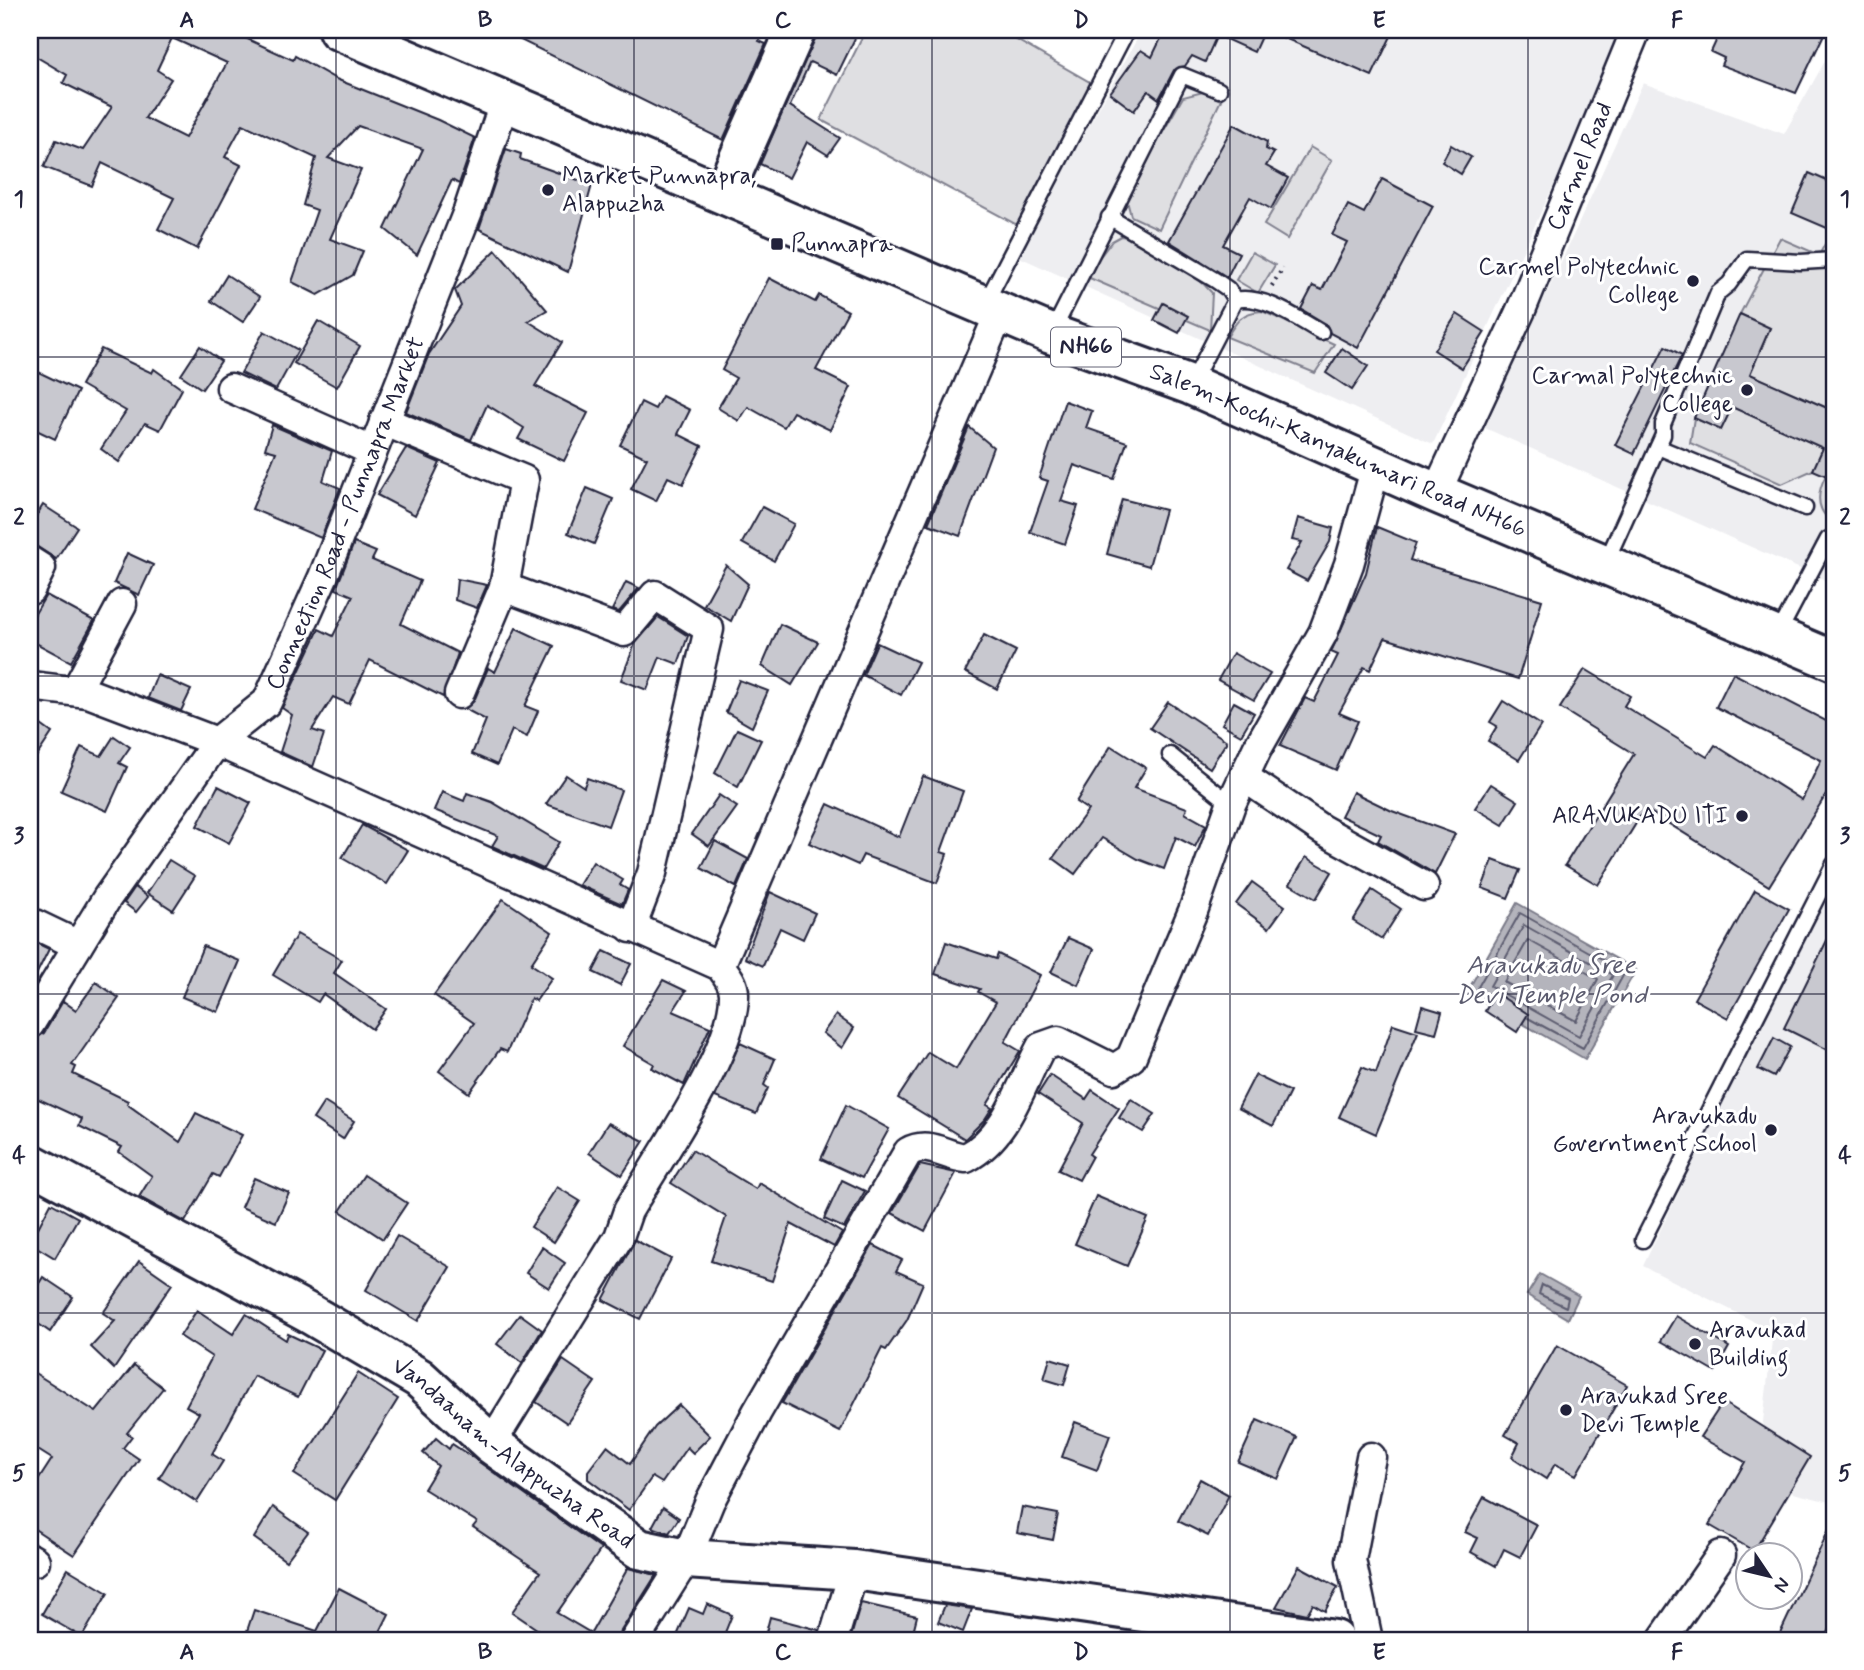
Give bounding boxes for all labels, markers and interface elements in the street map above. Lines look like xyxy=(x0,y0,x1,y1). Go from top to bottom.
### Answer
text: A xyxy=(179,6,195,36)
text: B xyxy=(478,6,493,36)
text: C xyxy=(775,6,792,36)
text: D xyxy=(1073,6,1089,36)
text: E xyxy=(1372,6,1386,36)
text: F xyxy=(1671,6,1683,36)
street label: Carmel Road xyxy=(1540,97,1620,235)
place label: Market Punnapra, Alappuzha xyxy=(562,161,757,220)
marker: Market Punnapra, Alappuzha xyxy=(540,182,556,198)
text: 1 xyxy=(14,185,24,215)
text: 1 xyxy=(1840,185,1850,215)
place label: Punnapra xyxy=(791,229,893,260)
marker: Punnapra xyxy=(769,236,785,252)
place label: Carmel Polytechnic College xyxy=(1478,252,1679,311)
marker: Carmel Polytechnic College xyxy=(1685,273,1701,289)
road number: NH66 xyxy=(1051,328,1121,366)
street label: Connection Road - Punnapra Market xyxy=(259,332,432,695)
street label: Salem-Kochi-Kanyakumari Road NH66 xyxy=(1145,356,1531,545)
place label: Carmal Polytechnic College xyxy=(1531,361,1733,420)
marker: Carmal Polytechnic College xyxy=(1739,382,1755,398)
text: 2 xyxy=(13,503,25,533)
text: 2 xyxy=(1839,503,1851,533)
place label: ARAVUKADU ITI xyxy=(1552,801,1728,832)
marker: ARAVUKADU ITI xyxy=(1734,808,1750,824)
text: 3 xyxy=(14,822,25,852)
text: 3 xyxy=(1840,822,1851,852)
water label: Aravukadu Sree Devi Temple Pond xyxy=(1455,949,1649,1013)
place label: Aravukadu Governtment School xyxy=(1552,1101,1757,1160)
marker: Aravukadu Governtment School xyxy=(1763,1122,1779,1138)
text: 4 xyxy=(12,1141,26,1171)
text: 4 xyxy=(1838,1141,1852,1171)
place label: Aravukad Building xyxy=(1709,1315,1806,1377)
marker: Aravukad Building xyxy=(1687,1336,1703,1352)
street label: Vandaanam-Alappuzha Road xyxy=(386,1350,640,1556)
place label: Aravukad Sree Devi Temple xyxy=(1580,1381,1728,1440)
marker: Aravukad Sree Devi Temple xyxy=(1558,1402,1574,1418)
text: 5 xyxy=(12,1459,26,1489)
text: 5 xyxy=(1838,1459,1852,1489)
north arrow xyxy=(1734,1540,1804,1610)
text: N xyxy=(1768,1573,1796,1597)
text: A xyxy=(179,1638,195,1668)
text: B xyxy=(478,1638,493,1668)
text: C xyxy=(775,1638,792,1668)
text: D xyxy=(1073,1638,1089,1668)
text: E xyxy=(1372,1638,1386,1668)
text: F xyxy=(1671,1638,1683,1668)

